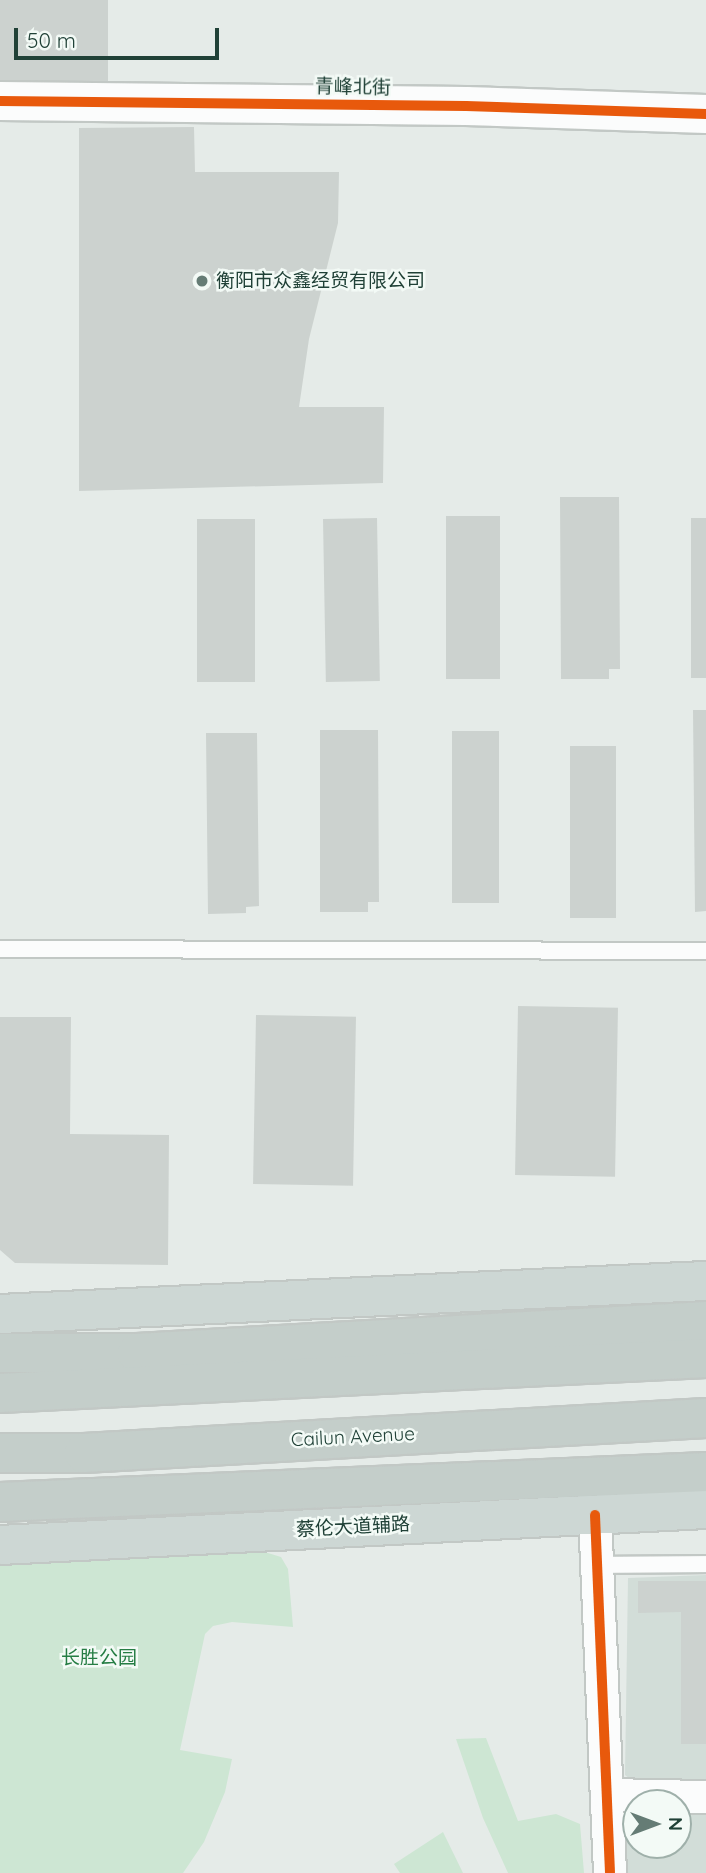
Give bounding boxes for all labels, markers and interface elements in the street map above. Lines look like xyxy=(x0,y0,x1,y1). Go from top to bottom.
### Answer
scale bar xyxy=(18,14,222,58)
text: 50 m xyxy=(27,27,76,53)
street label: 青峰北街 xyxy=(315,75,391,99)
place label: 衡阳市众鑫经贸有限公司 xyxy=(216,270,425,292)
marker: 衡阳市众鑫经贸有限公司 xyxy=(194,273,210,289)
street label: Cailun Avenue xyxy=(290,1422,416,1452)
street label: 蔡伦大道辅路 xyxy=(295,1513,411,1541)
park label: 长胜公园 xyxy=(61,1647,137,1669)
north arrow xyxy=(622,1789,692,1859)
text: N xyxy=(664,1817,688,1831)

